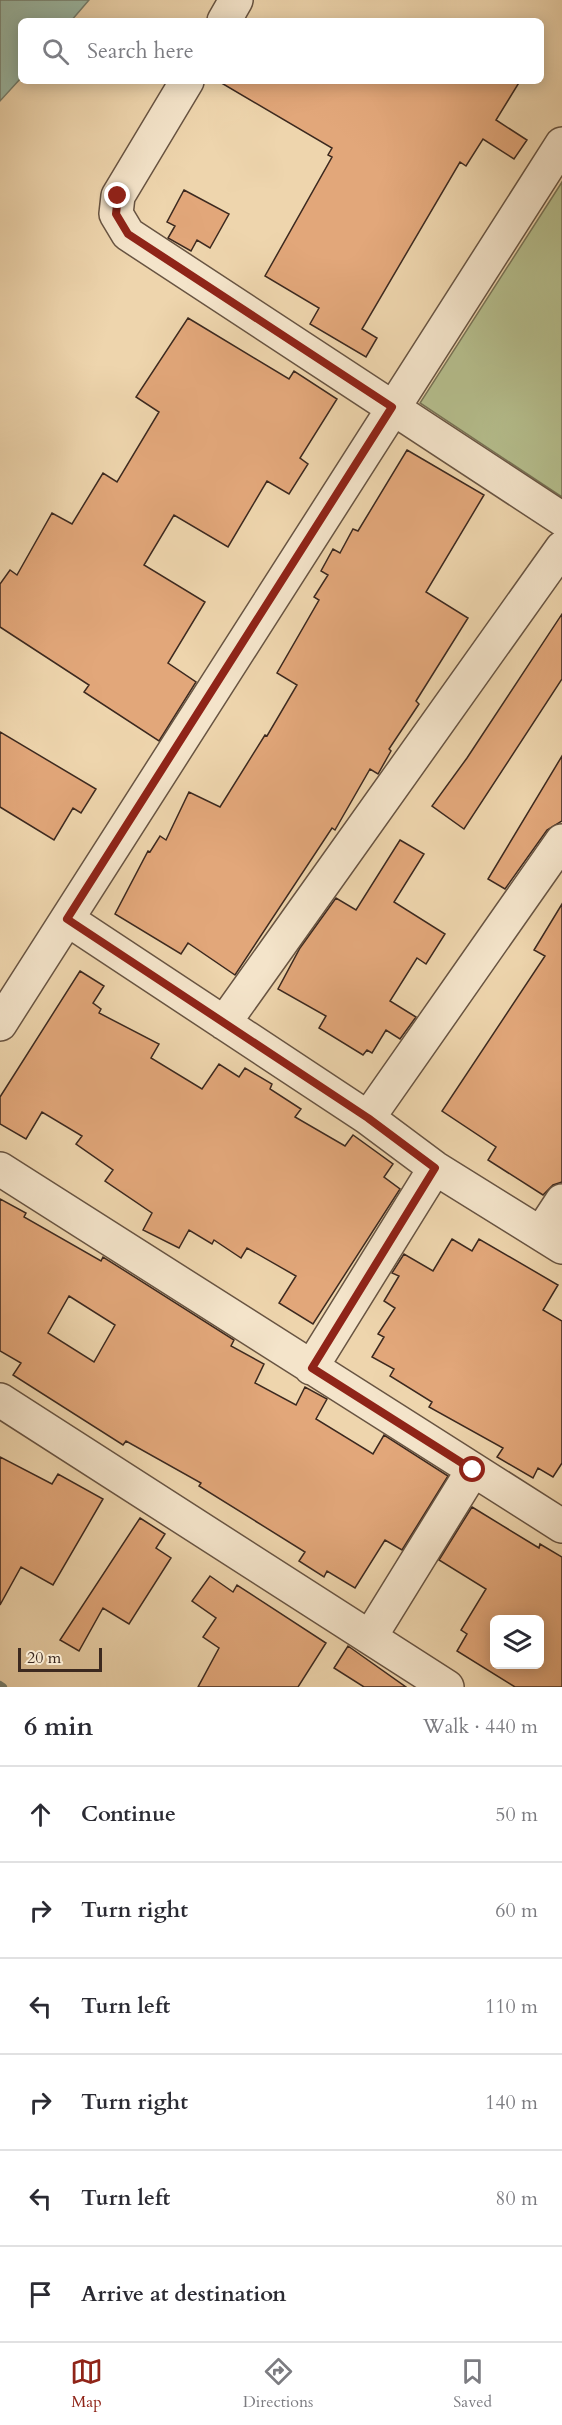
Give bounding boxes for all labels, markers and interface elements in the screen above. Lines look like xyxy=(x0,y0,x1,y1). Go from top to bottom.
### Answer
search box xyxy=(18,18,544,84)
icon: search xyxy=(39,35,72,68)
text: Search here xyxy=(87,36,194,66)
route end xyxy=(104,182,130,208)
route start xyxy=(459,1456,485,1482)
map controls xyxy=(490,1615,544,1669)
button: layers xyxy=(490,1615,544,1669)
scale bar xyxy=(18,1645,102,1672)
text: 20 m xyxy=(27,1647,61,1669)
text: 6 min xyxy=(24,1709,93,1744)
text: Walk · 440 m xyxy=(423,1713,538,1740)
icon: ahead xyxy=(24,1798,57,1831)
text: Continue xyxy=(81,1799,176,1829)
text: 50 m xyxy=(495,1801,538,1828)
icon: right xyxy=(24,1894,57,1927)
text: Turn right xyxy=(81,1895,188,1925)
text: 60 m xyxy=(495,1897,538,1924)
icon: left xyxy=(24,1990,57,2023)
text: Turn left xyxy=(81,1991,170,2021)
text: 110 m xyxy=(485,1993,538,2020)
icon: right xyxy=(24,2086,57,2119)
text: Turn right xyxy=(81,2087,188,2117)
text: 140 m xyxy=(485,2089,538,2116)
icon: left xyxy=(24,2182,57,2215)
text: Turn left xyxy=(81,2183,170,2213)
text: 80 m xyxy=(495,2185,538,2212)
icon: arrive xyxy=(24,2278,57,2311)
text: Arrive at destination xyxy=(81,2279,286,2309)
tab: Map xyxy=(70,2355,103,2413)
tab: Directions xyxy=(243,2355,313,2413)
tab: Saved xyxy=(453,2355,492,2413)

